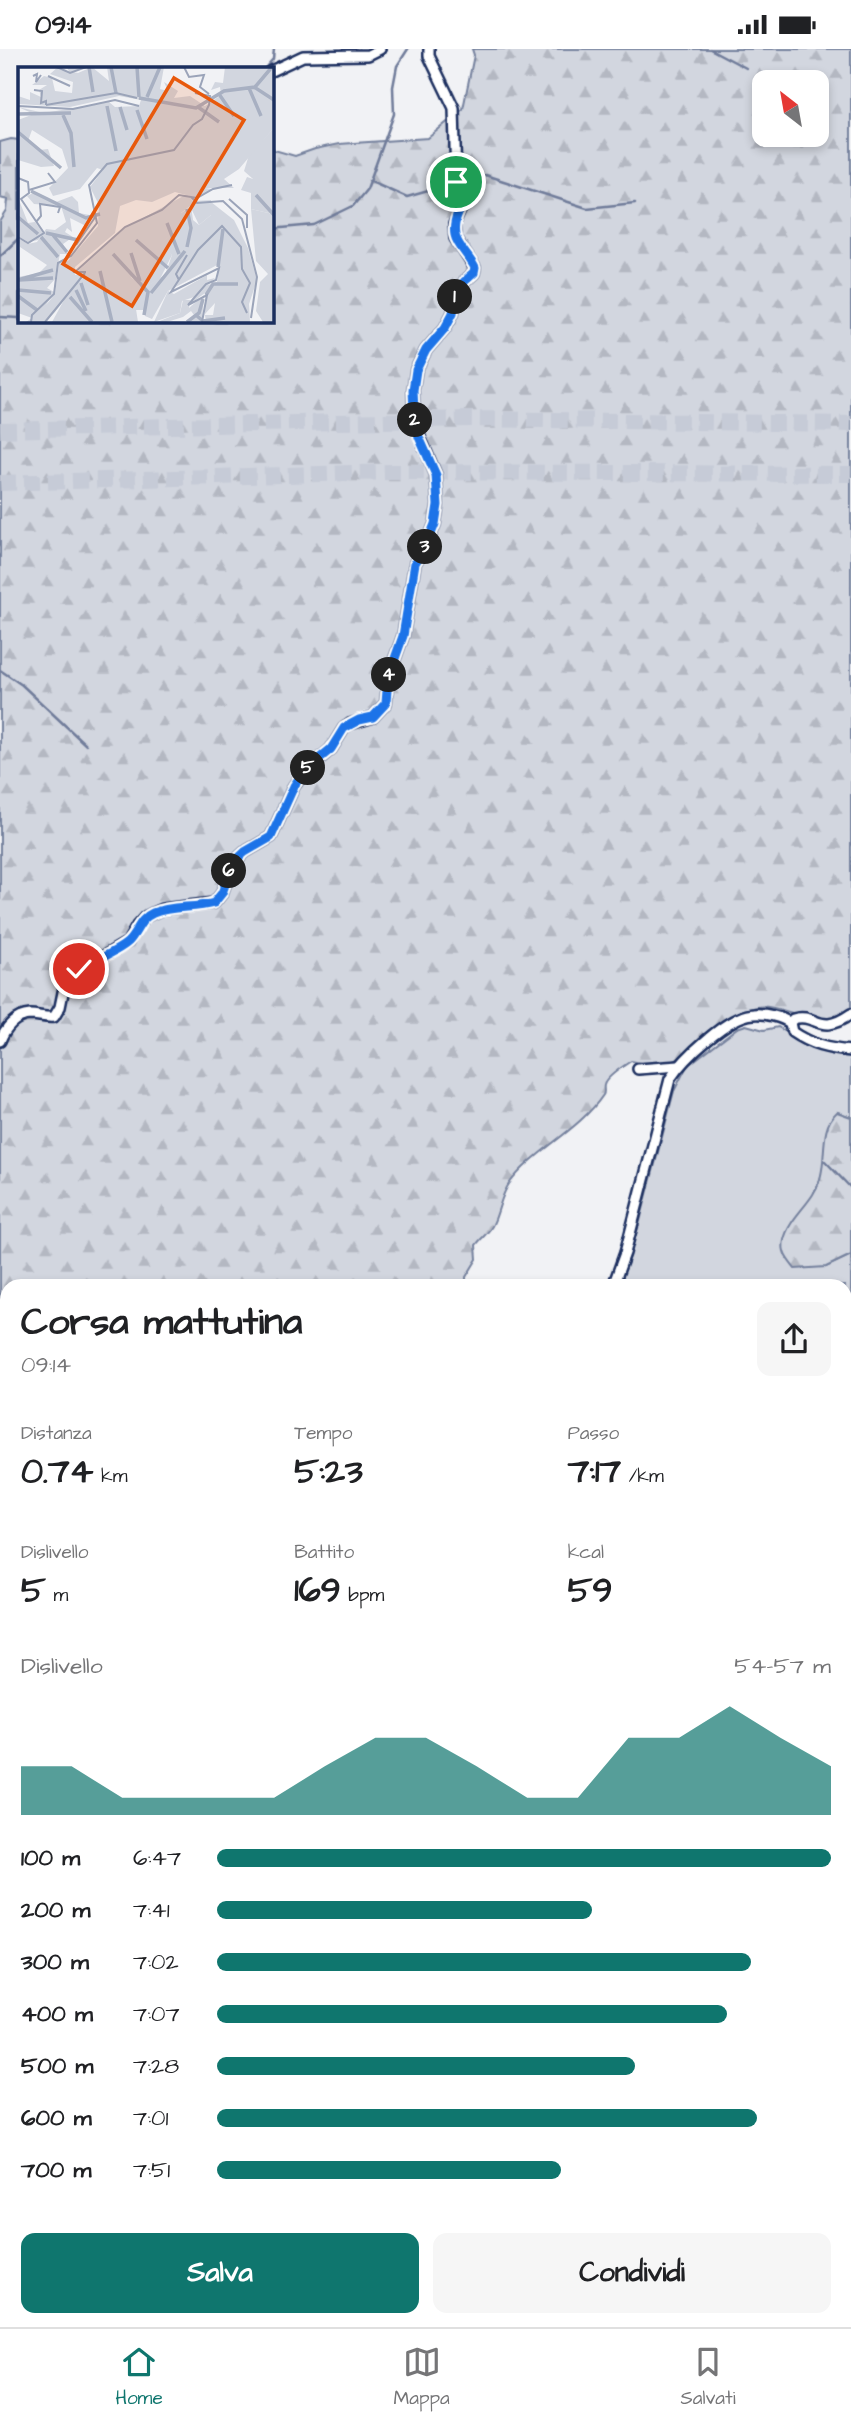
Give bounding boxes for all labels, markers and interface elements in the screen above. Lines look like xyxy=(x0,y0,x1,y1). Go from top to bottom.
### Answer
text: 09:14 xyxy=(35,7,92,43)
inset map xyxy=(18,67,273,322)
north arrow xyxy=(752,70,830,147)
map controls xyxy=(752,70,829,147)
pin xyxy=(426,152,486,212)
icon: arrive xyxy=(437,163,475,201)
pin: 1 xyxy=(438,279,472,315)
text: 1 xyxy=(453,283,456,310)
pin: 2 xyxy=(398,403,432,437)
text: 2 xyxy=(409,406,420,433)
pin: 3 xyxy=(408,529,442,565)
text: 3 xyxy=(420,533,429,560)
pin: 4 xyxy=(372,657,406,693)
text: 4 xyxy=(382,661,395,688)
pin: 5 xyxy=(290,751,326,785)
text: 5 xyxy=(301,754,314,781)
pin: 6 xyxy=(212,853,246,889)
text: 6 xyxy=(223,857,234,884)
pin xyxy=(49,939,109,999)
icon: check xyxy=(60,950,98,988)
text: Corsa mattutina xyxy=(21,1297,302,1349)
button: share xyxy=(757,1302,831,1376)
text: 09:14 xyxy=(21,1349,71,1381)
text: Distanza xyxy=(21,1420,92,1447)
text: Tempo xyxy=(294,1420,353,1447)
text: Passo xyxy=(568,1420,619,1447)
text: 0.74 xyxy=(21,1447,93,1496)
text: 5:23 xyxy=(294,1447,363,1496)
text: 7:17 xyxy=(568,1447,621,1496)
text: km xyxy=(93,1463,127,1490)
text: /km xyxy=(621,1463,664,1490)
text: Dislivello xyxy=(21,1539,88,1566)
text: Battito xyxy=(294,1539,354,1566)
text: kcal xyxy=(568,1539,604,1566)
text: 5 xyxy=(21,1566,46,1615)
text: 169 xyxy=(294,1566,341,1615)
text: 59 xyxy=(568,1566,612,1615)
text: m xyxy=(46,1582,68,1609)
text: bpm xyxy=(341,1582,384,1609)
text: Dislivello xyxy=(21,1650,103,1682)
text: 54–57 m xyxy=(734,1650,831,1682)
text: 100 m xyxy=(21,1842,80,1874)
text: 6:47 xyxy=(133,1842,181,1874)
text: 200 m xyxy=(21,1894,90,1926)
text: 7:41 xyxy=(133,1894,170,1926)
text: 300 m xyxy=(21,1946,89,1978)
text: 7:02 xyxy=(133,1946,179,1978)
text: 400 m xyxy=(21,1998,93,2030)
text: 7:07 xyxy=(133,1998,180,2030)
text: 500 m xyxy=(21,2050,93,2082)
text: 7:28 xyxy=(133,2050,179,2082)
text: 600 m xyxy=(21,2102,92,2134)
text: 7:01 xyxy=(133,2102,168,2134)
text: 700 m xyxy=(21,2154,91,2186)
text: 7:51 xyxy=(133,2154,170,2186)
button: Salva xyxy=(21,2233,419,2313)
button: Condividi xyxy=(433,2233,831,2313)
tab: Home xyxy=(115,2343,163,2412)
tab: Mappa xyxy=(394,2343,450,2412)
tab: Salvati xyxy=(681,2343,736,2412)

